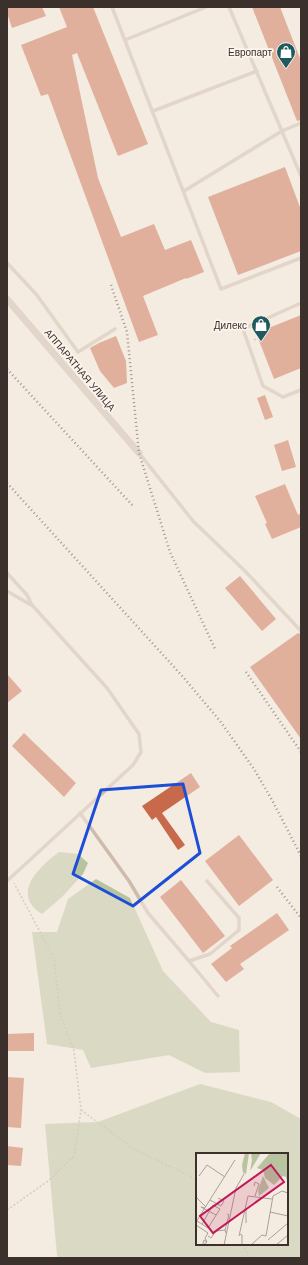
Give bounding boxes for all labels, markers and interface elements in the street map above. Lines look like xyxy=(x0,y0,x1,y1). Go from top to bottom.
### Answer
shop icon: Европарт xyxy=(275,41,297,69)
place label: Европарт xyxy=(228,47,272,58)
shop icon: Дилекс xyxy=(250,314,272,342)
place label: Дилекс xyxy=(214,320,247,331)
street label: АППАРАТНАЯ УЛИЦА xyxy=(43,327,118,413)
inset map xyxy=(196,1153,288,1245)

